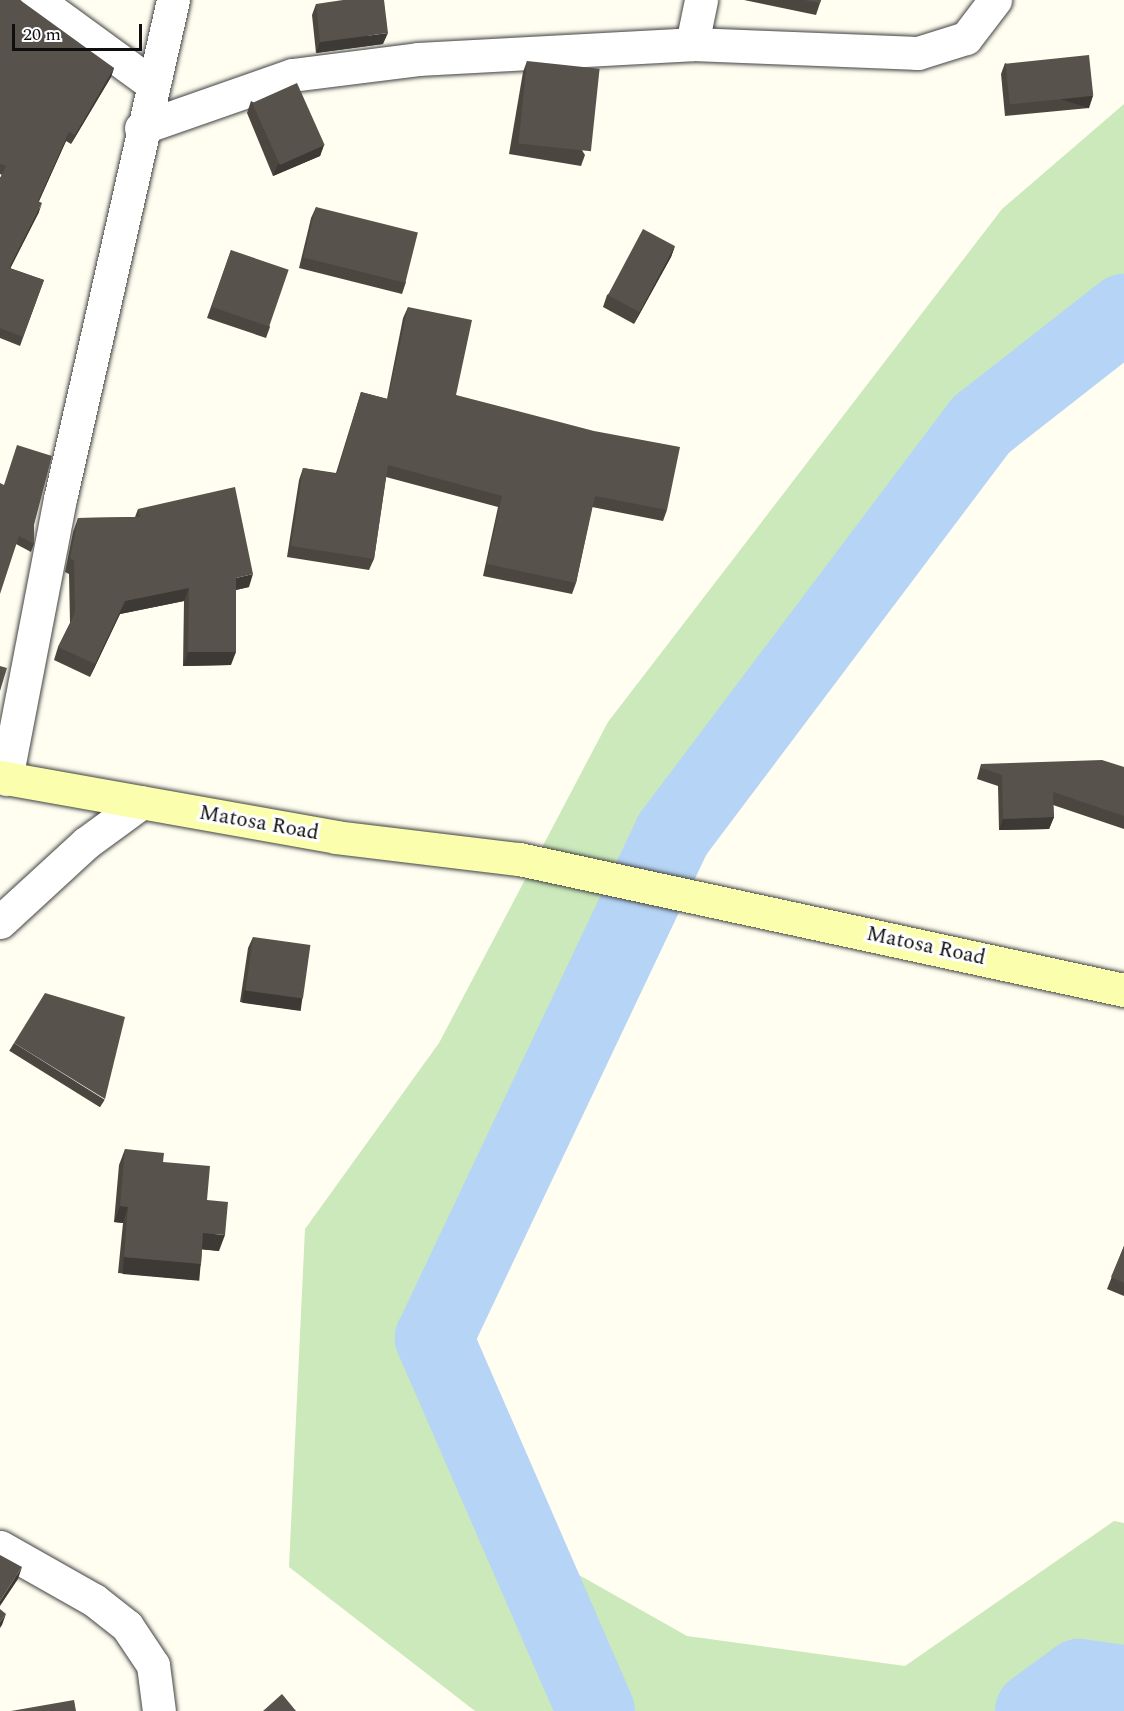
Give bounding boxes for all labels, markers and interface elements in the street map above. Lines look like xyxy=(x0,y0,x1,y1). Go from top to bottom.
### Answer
scale bar xyxy=(15,12,146,50)
text: 20 m xyxy=(23,21,61,48)
street label: Matosa Road xyxy=(197,800,321,846)
street label: Matosa Road xyxy=(864,921,988,971)

